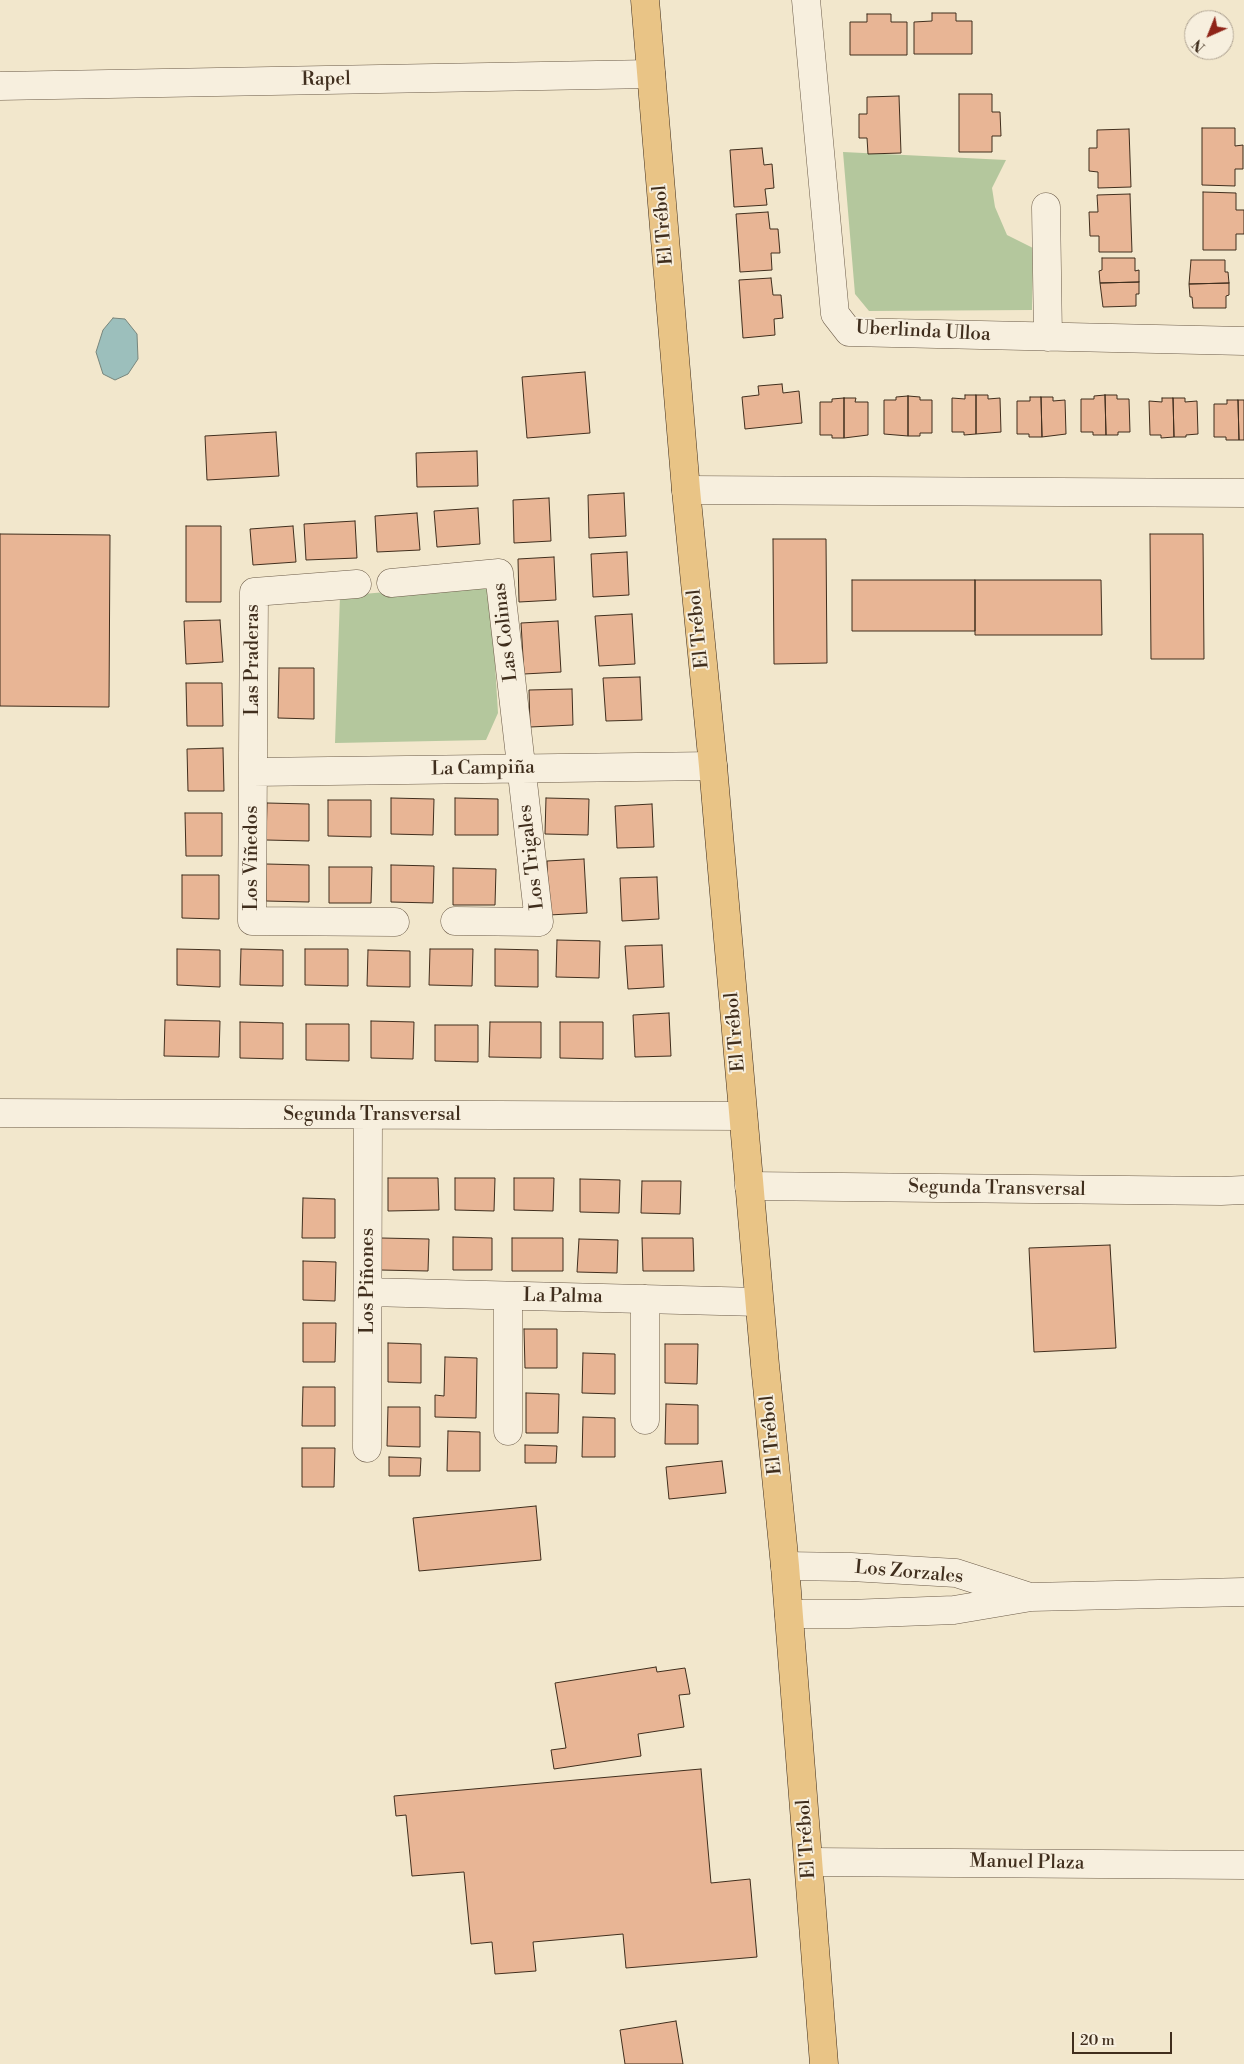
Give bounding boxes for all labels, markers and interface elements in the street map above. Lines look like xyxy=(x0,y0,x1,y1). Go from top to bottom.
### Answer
north arrow xyxy=(1184,10,1234,60)
text: N xyxy=(1189,35,1210,55)
street label: Rapel xyxy=(301,68,351,92)
street label: El Trébol xyxy=(649,184,679,266)
street label: Uberlinda Ulloa xyxy=(855,317,991,347)
street label: Las Colinas xyxy=(489,581,523,683)
street label: El Trébol xyxy=(683,588,715,670)
street label: Las Praderas xyxy=(242,604,264,716)
street label: La Campiña xyxy=(431,757,535,781)
street label: Los Trigales xyxy=(514,803,550,911)
street label: Los Viñedos xyxy=(241,806,263,910)
street label: El Trébol xyxy=(721,991,751,1073)
street label: Segunda Transversal xyxy=(283,1104,461,1126)
street label: Segunda Transversal xyxy=(908,1176,1086,1202)
street label: Los Piñones xyxy=(357,1228,379,1334)
street label: La Palma xyxy=(523,1285,603,1309)
street label: El Trébol xyxy=(756,1394,788,1476)
street label: Los Zorzales xyxy=(854,1557,964,1589)
street label: El Trébol xyxy=(793,1798,821,1880)
street label: Manuel Plaza xyxy=(969,1851,1085,1875)
scale bar xyxy=(1074,2022,1174,2054)
text: 20 m xyxy=(1080,2031,1115,2050)

